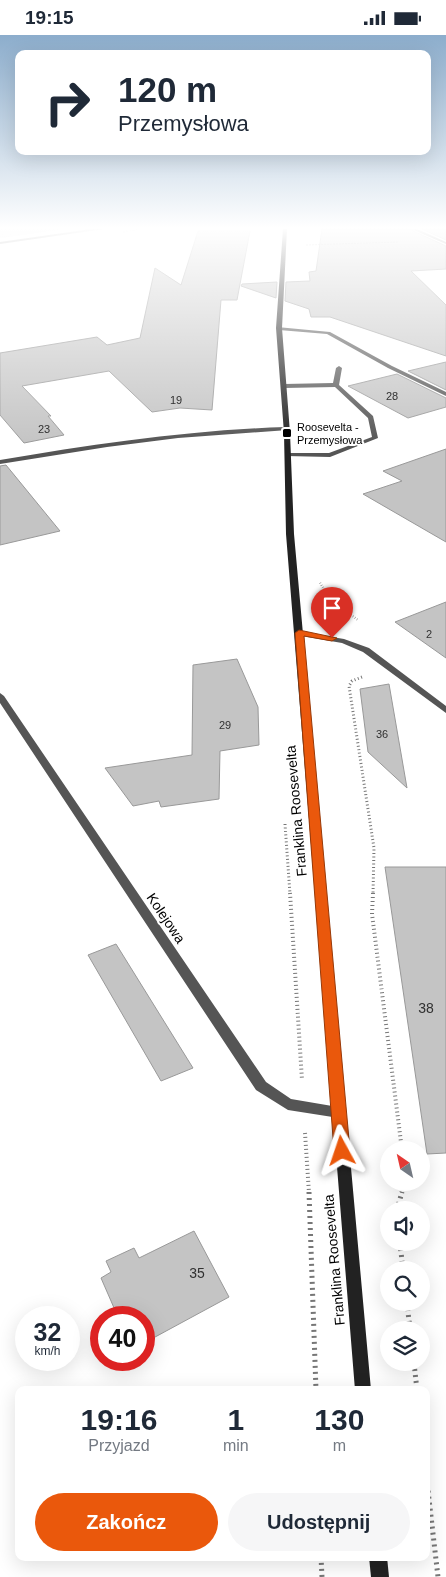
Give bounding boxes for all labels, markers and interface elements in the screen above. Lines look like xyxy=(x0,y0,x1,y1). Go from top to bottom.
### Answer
text: 19:15 xyxy=(25,7,74,28)
icon: right xyxy=(35,70,100,135)
text: 120 m xyxy=(118,70,217,109)
text: Przemysłowa xyxy=(118,111,249,136)
house number: 28 xyxy=(386,390,398,402)
house number: 19 xyxy=(170,394,182,406)
place label: Roosevelta - Przemysłowa xyxy=(297,421,363,446)
house number: 23 xyxy=(38,423,50,435)
marker: Roosevelta - Przemysłowa xyxy=(281,427,293,439)
pin xyxy=(311,587,353,638)
icon: arrive xyxy=(318,594,346,622)
house number: 2 xyxy=(426,628,432,640)
house number: 29 xyxy=(219,719,231,731)
house number: 36 xyxy=(376,728,388,740)
street label: Franklina Roosevelta xyxy=(282,745,310,877)
street label: Kolejowa xyxy=(143,890,189,946)
house number: 38 xyxy=(418,1000,434,1016)
position arrow xyxy=(315,1124,367,1176)
north arrow xyxy=(380,1141,430,1191)
map controls xyxy=(380,1141,430,1371)
street label: Franklina Roosevelta xyxy=(320,1194,348,1326)
button: sound xyxy=(380,1201,430,1251)
button: search xyxy=(380,1261,430,1311)
house number: 35 xyxy=(189,1265,205,1281)
speed limit sign: 40 xyxy=(90,1306,155,1371)
text: 32 xyxy=(34,1318,61,1346)
button: layers xyxy=(380,1321,430,1371)
text: km/h xyxy=(34,1344,61,1358)
text: 19:16 xyxy=(81,1403,157,1436)
text: 1 xyxy=(227,1403,244,1436)
text: 130 xyxy=(314,1403,364,1436)
text: Przyjazd xyxy=(88,1437,150,1454)
text: min xyxy=(223,1437,249,1454)
text: m xyxy=(333,1437,346,1454)
button: Zakończ xyxy=(35,1493,218,1551)
button: Udostępnij xyxy=(228,1493,410,1551)

